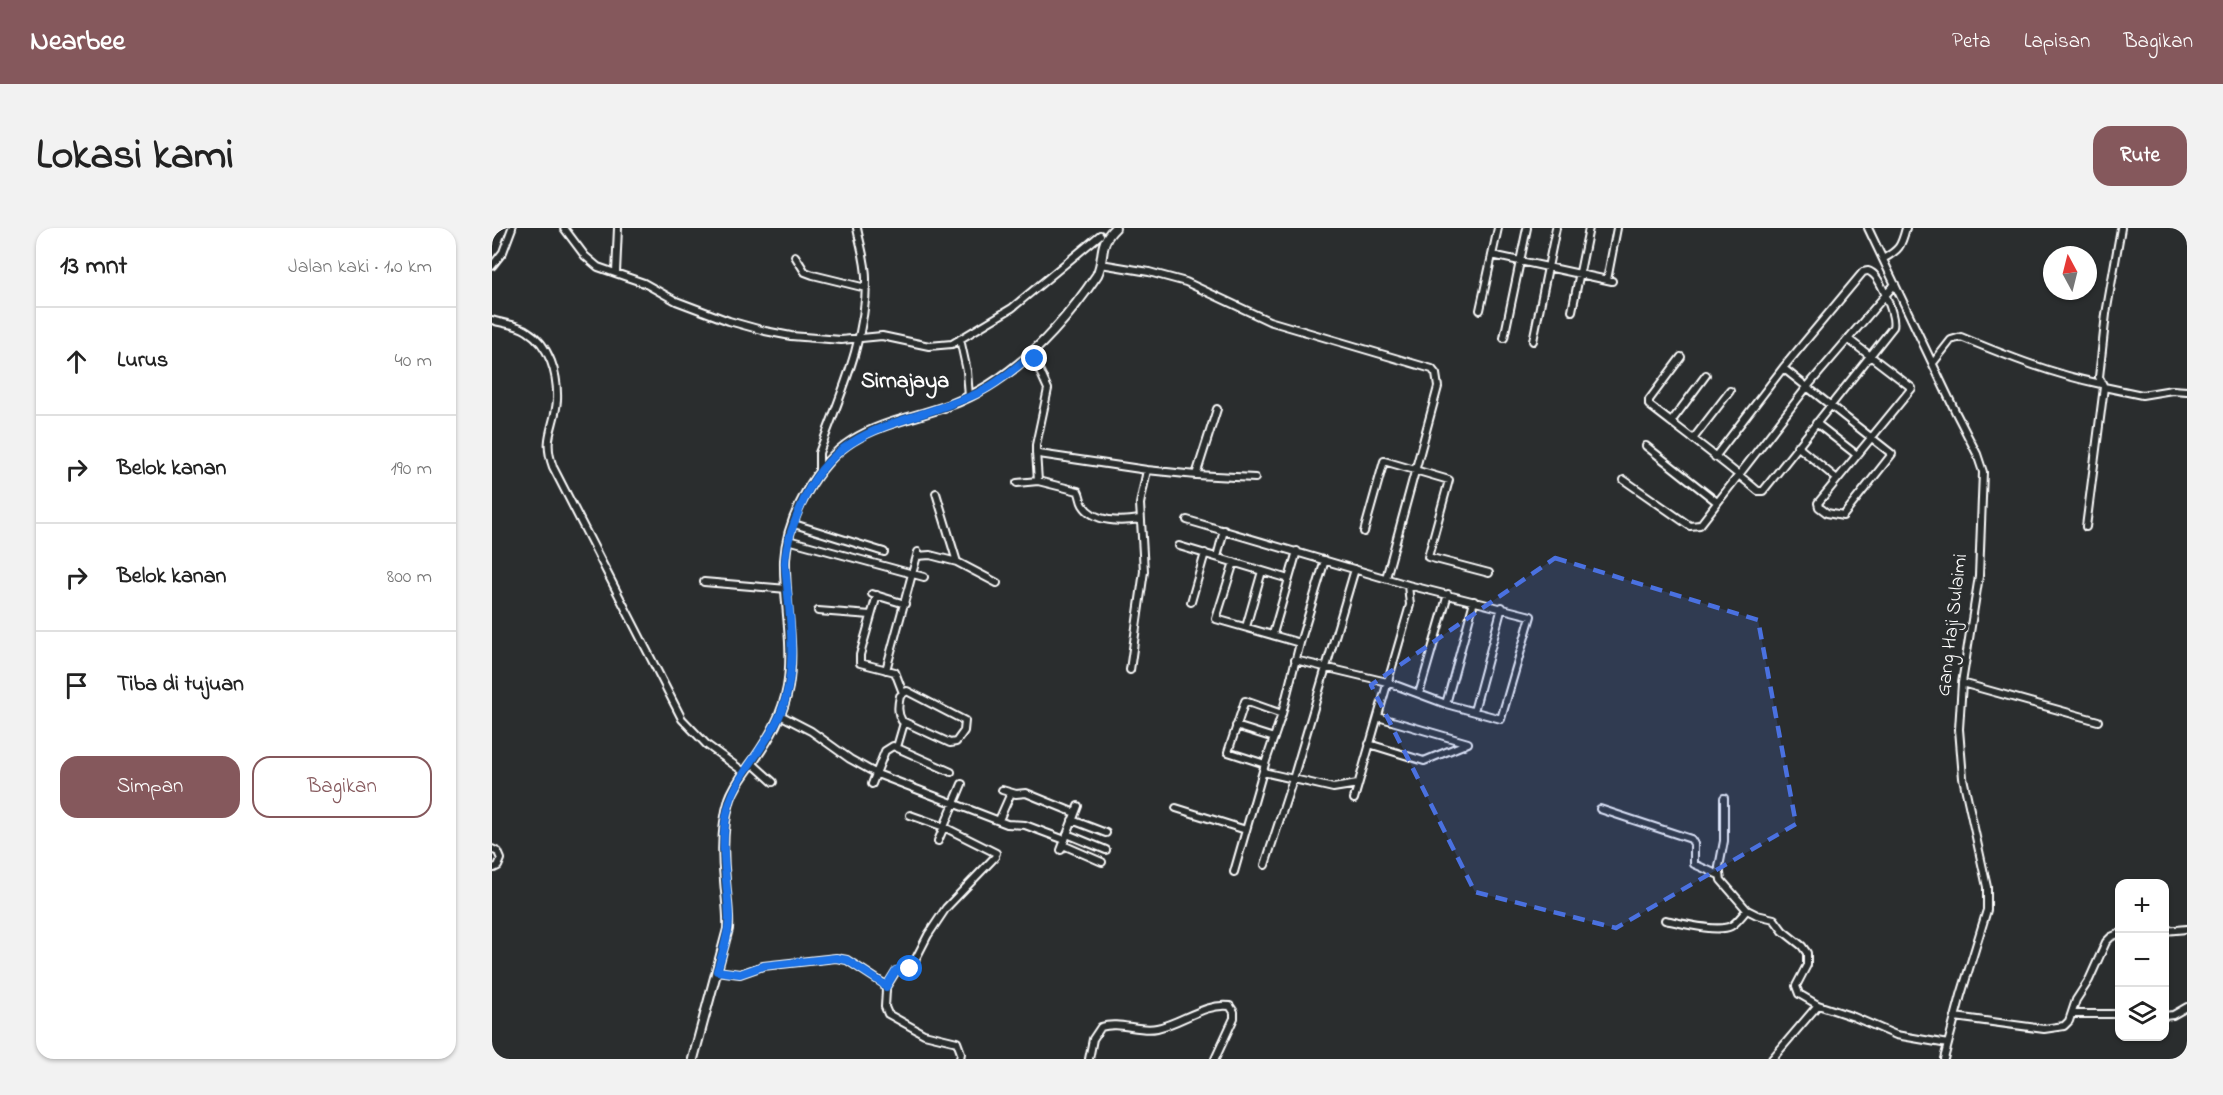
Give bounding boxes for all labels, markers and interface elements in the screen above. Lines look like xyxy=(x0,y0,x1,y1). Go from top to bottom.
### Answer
text: Nearbee xyxy=(30,22,125,63)
text: Peta xyxy=(1952,27,1991,57)
text: Lapisan xyxy=(2024,27,2090,57)
text: Bagikan xyxy=(2123,27,2193,57)
text: Lokasi kami xyxy=(36,126,234,187)
button: Rute xyxy=(2093,126,2187,186)
north arrow xyxy=(2043,246,2097,300)
text: 13 mnt xyxy=(60,248,127,286)
text: Jalan kaki · 1.0 km xyxy=(288,253,432,282)
icon: ahead xyxy=(60,345,93,378)
text: Lurus xyxy=(117,345,168,377)
route end xyxy=(1021,345,1047,371)
text: 40 m xyxy=(395,347,432,376)
district label: Sirnajaya xyxy=(861,366,949,399)
icon: right xyxy=(60,453,93,486)
text: Belok kanan xyxy=(117,453,226,485)
text: 190 m xyxy=(390,455,432,484)
street label: Gang Haji Sulaimi xyxy=(1930,552,1977,698)
icon: right xyxy=(60,561,93,594)
text: Belok kanan xyxy=(117,561,226,593)
text: 800 m xyxy=(387,563,432,592)
icon: arrive xyxy=(60,669,93,702)
text: Tiba di tujuan xyxy=(117,669,244,701)
button: Simpan xyxy=(60,756,240,818)
button: Bagikan xyxy=(252,756,432,818)
map controls xyxy=(2115,879,2169,1041)
button: + xyxy=(2115,879,2169,933)
button: − xyxy=(2115,933,2169,987)
route start xyxy=(896,955,922,981)
button: layers xyxy=(2115,987,2169,1041)

